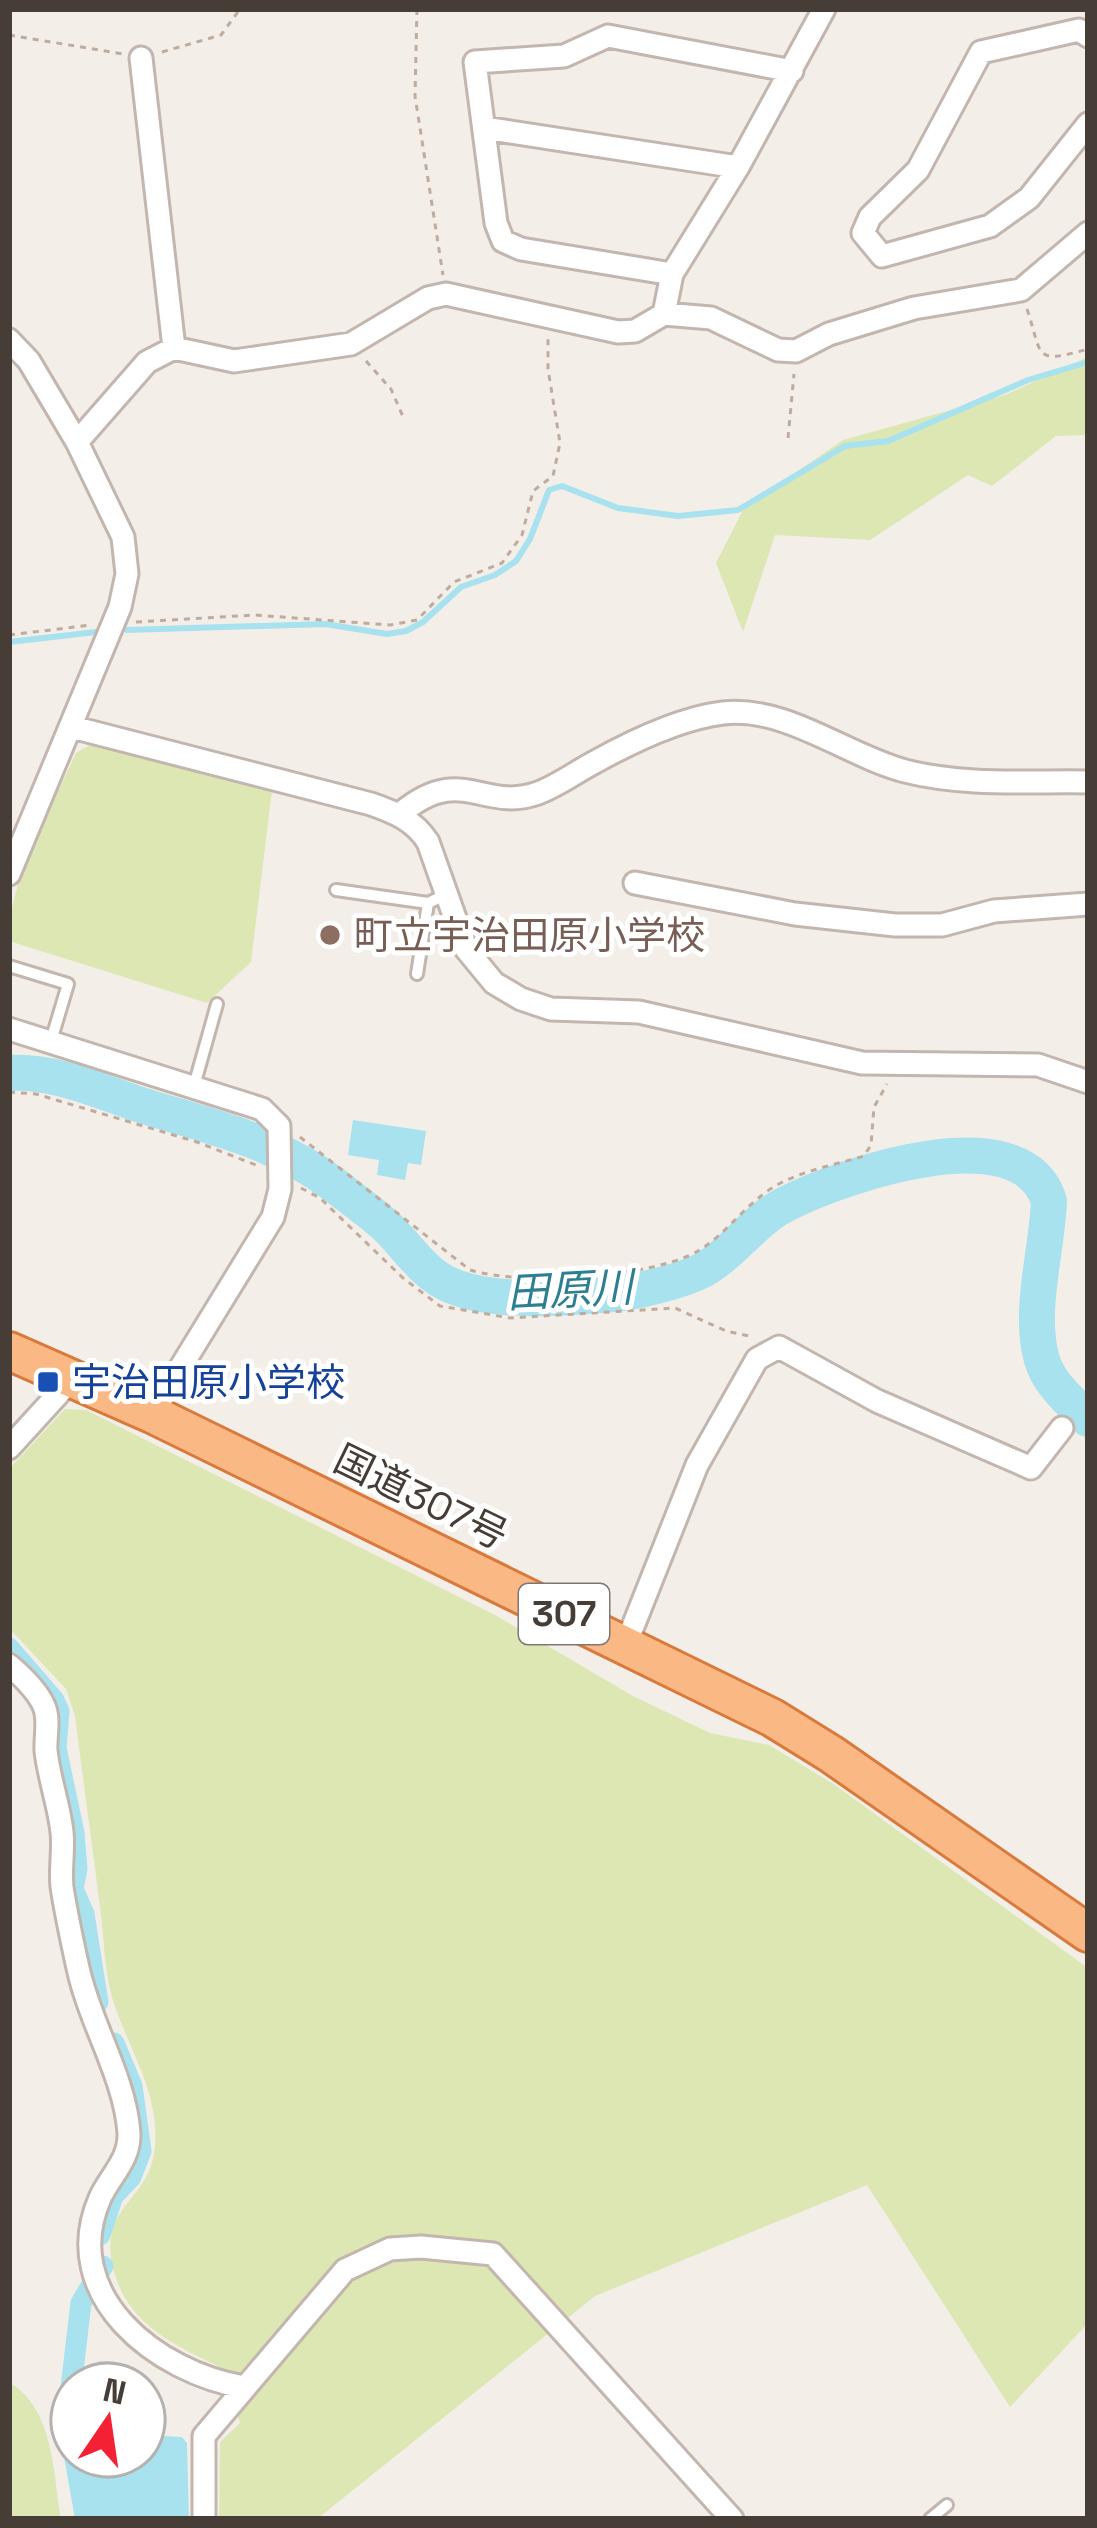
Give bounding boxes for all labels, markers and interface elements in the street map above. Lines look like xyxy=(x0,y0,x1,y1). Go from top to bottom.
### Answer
place label: 町立宇治田原小学校 xyxy=(354,911,705,960)
marker: 町立宇治田原小学校 xyxy=(317,922,343,948)
water label: 田原川 xyxy=(506,1260,638,1320)
place label: 宇治田原小学校 xyxy=(72,1358,345,1407)
marker: 宇治田原小学校 xyxy=(35,1369,61,1395)
street label: 国道307号 xyxy=(326,1434,516,1560)
road number: 307 xyxy=(519,1584,609,1644)
north arrow xyxy=(48,2360,168,2480)
text: N xyxy=(99,2369,130,2415)

